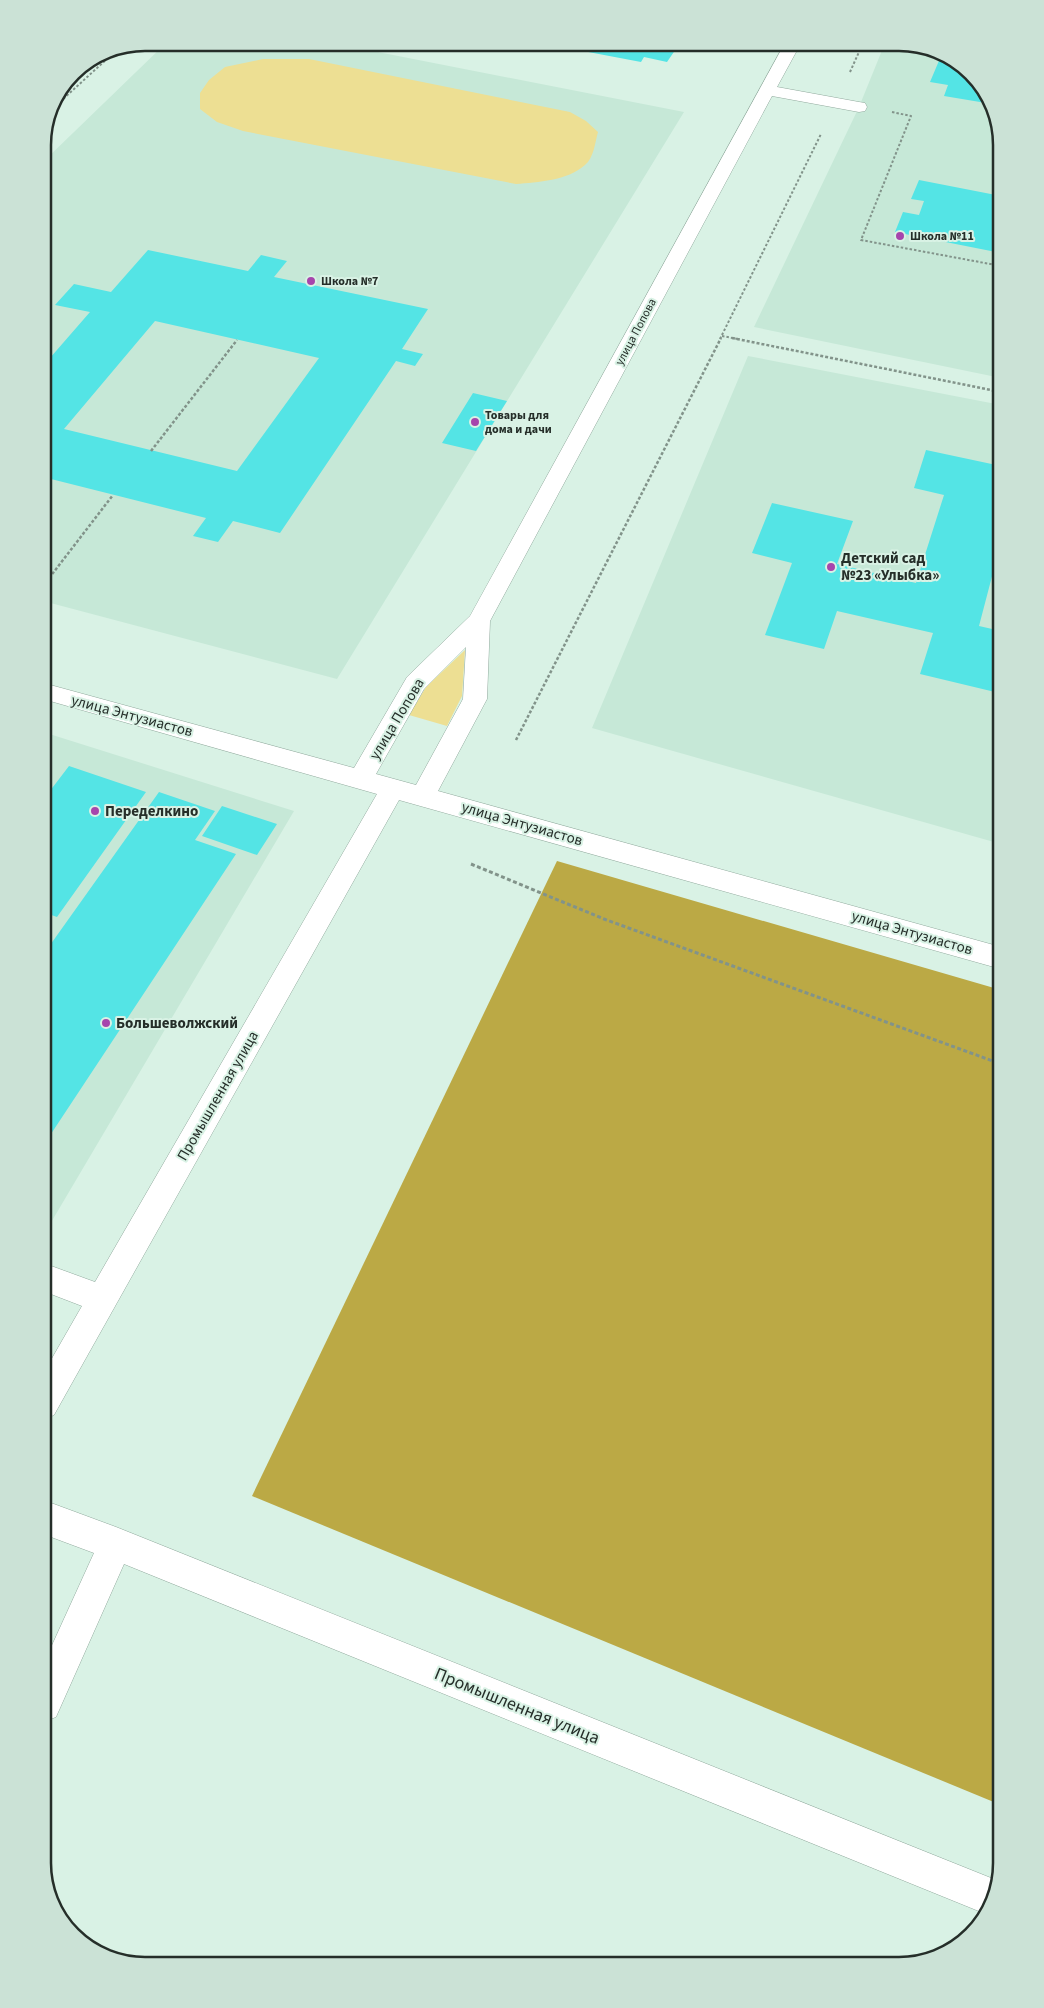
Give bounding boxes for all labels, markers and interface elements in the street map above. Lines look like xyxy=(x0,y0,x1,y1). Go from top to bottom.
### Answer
place label: Школа №11 xyxy=(910,228,974,245)
marker: Школа №11 xyxy=(894,230,906,242)
place label: Школа №7 xyxy=(321,273,378,290)
marker: Школа №7 xyxy=(305,275,317,287)
street label: улица Попова xyxy=(611,296,661,368)
place label: Товары для дома и дачи xyxy=(485,407,552,438)
marker: Товары для дома и дачи xyxy=(469,416,481,428)
place label: Детский сад №23 «Улыбка» xyxy=(841,548,939,586)
marker: Детский сад №23 «Улыбка» xyxy=(825,561,837,573)
street label: улица Попова xyxy=(364,674,430,764)
street label: улица Энтузиастов xyxy=(69,690,195,742)
street label: улица Энтузиастов xyxy=(459,797,585,851)
place label: Переделкино xyxy=(105,801,198,822)
marker: Переделкино xyxy=(89,805,101,817)
street label: улица Энтузиастов xyxy=(849,906,975,960)
place label: Большеволжский xyxy=(116,1013,238,1034)
marker: Большеволжский xyxy=(100,1017,112,1029)
street label: Промышленная улица xyxy=(172,1027,264,1165)
street label: Промышленная улица xyxy=(431,1661,603,1751)

